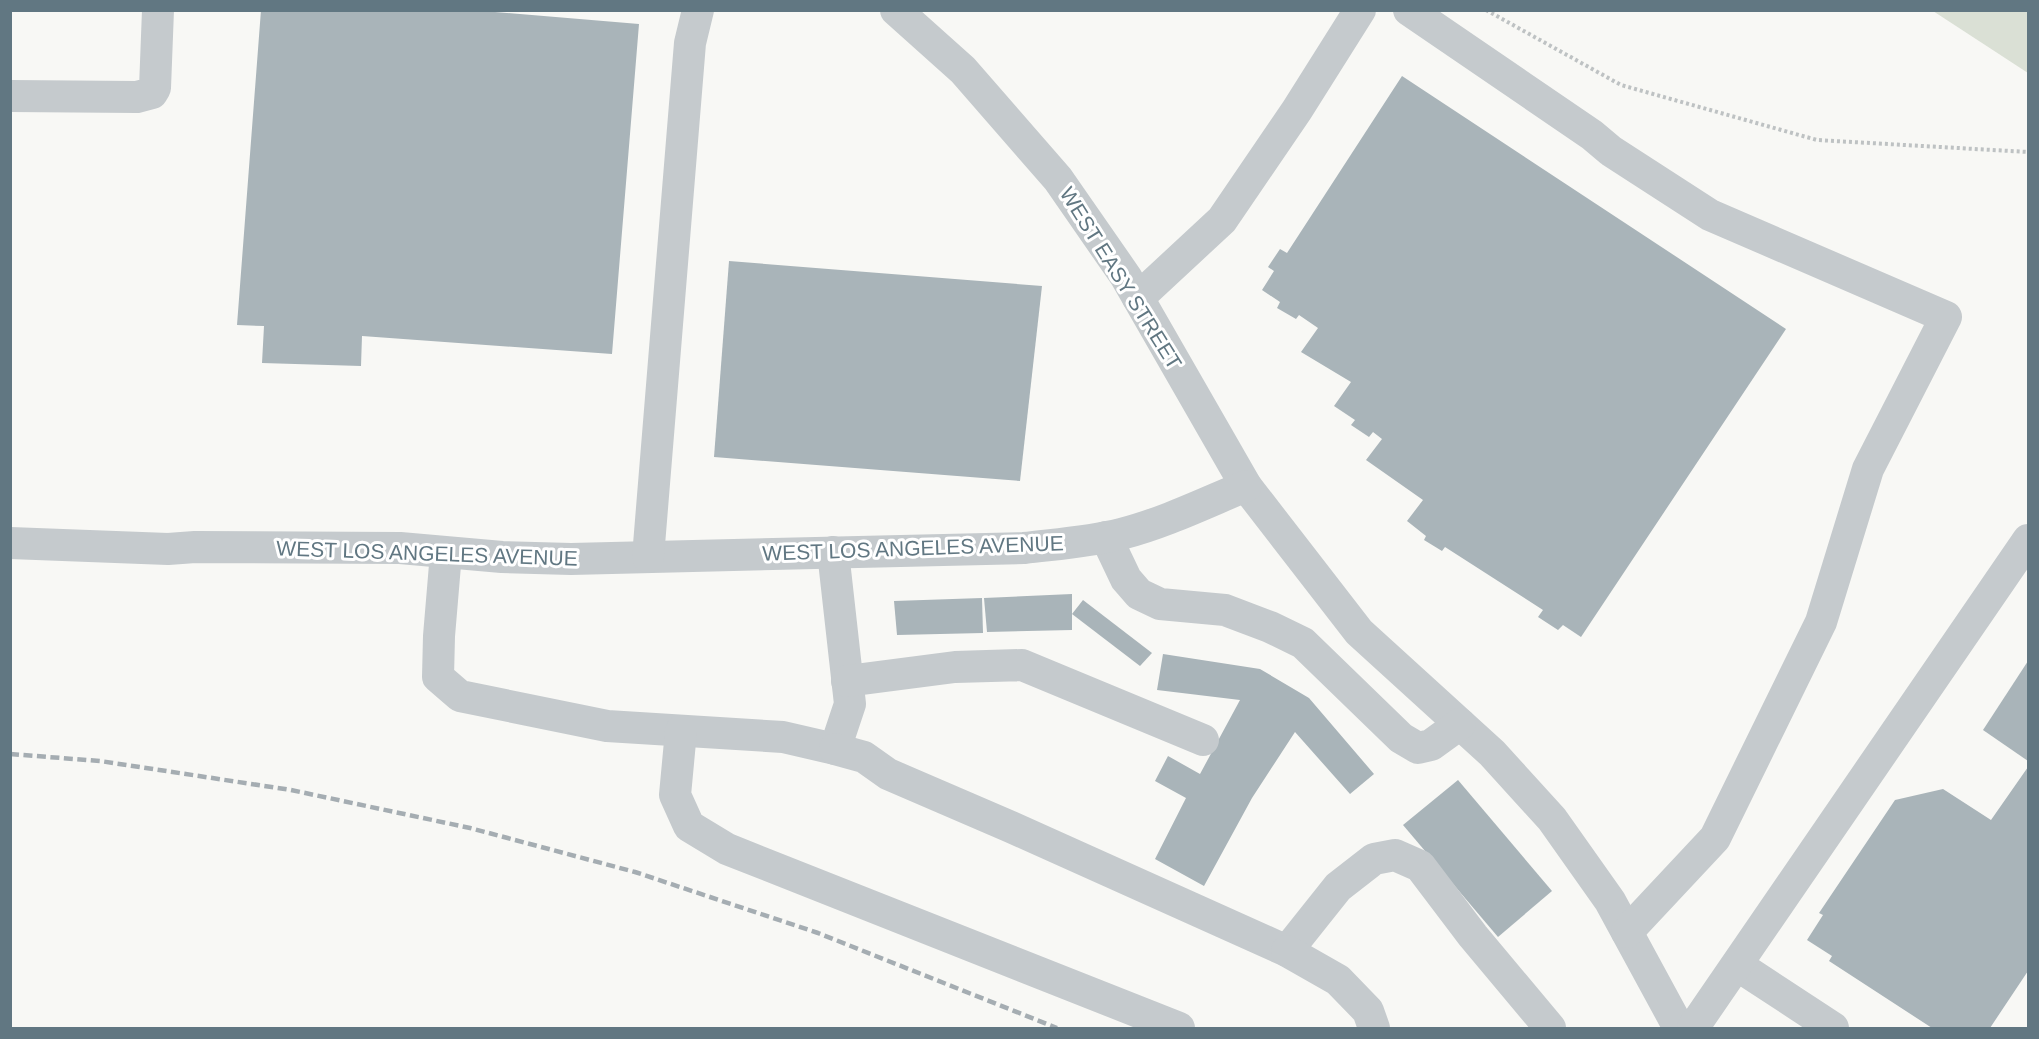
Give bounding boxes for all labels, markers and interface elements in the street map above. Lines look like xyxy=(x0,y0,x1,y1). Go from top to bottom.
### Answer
street label: WEST EASY STREET xyxy=(1055,183,1187,373)
street label: WEST LOS ANGELES AVENUE xyxy=(762,531,1064,565)
street label: WEST LOS ANGELES AVENUE xyxy=(276,536,578,570)

